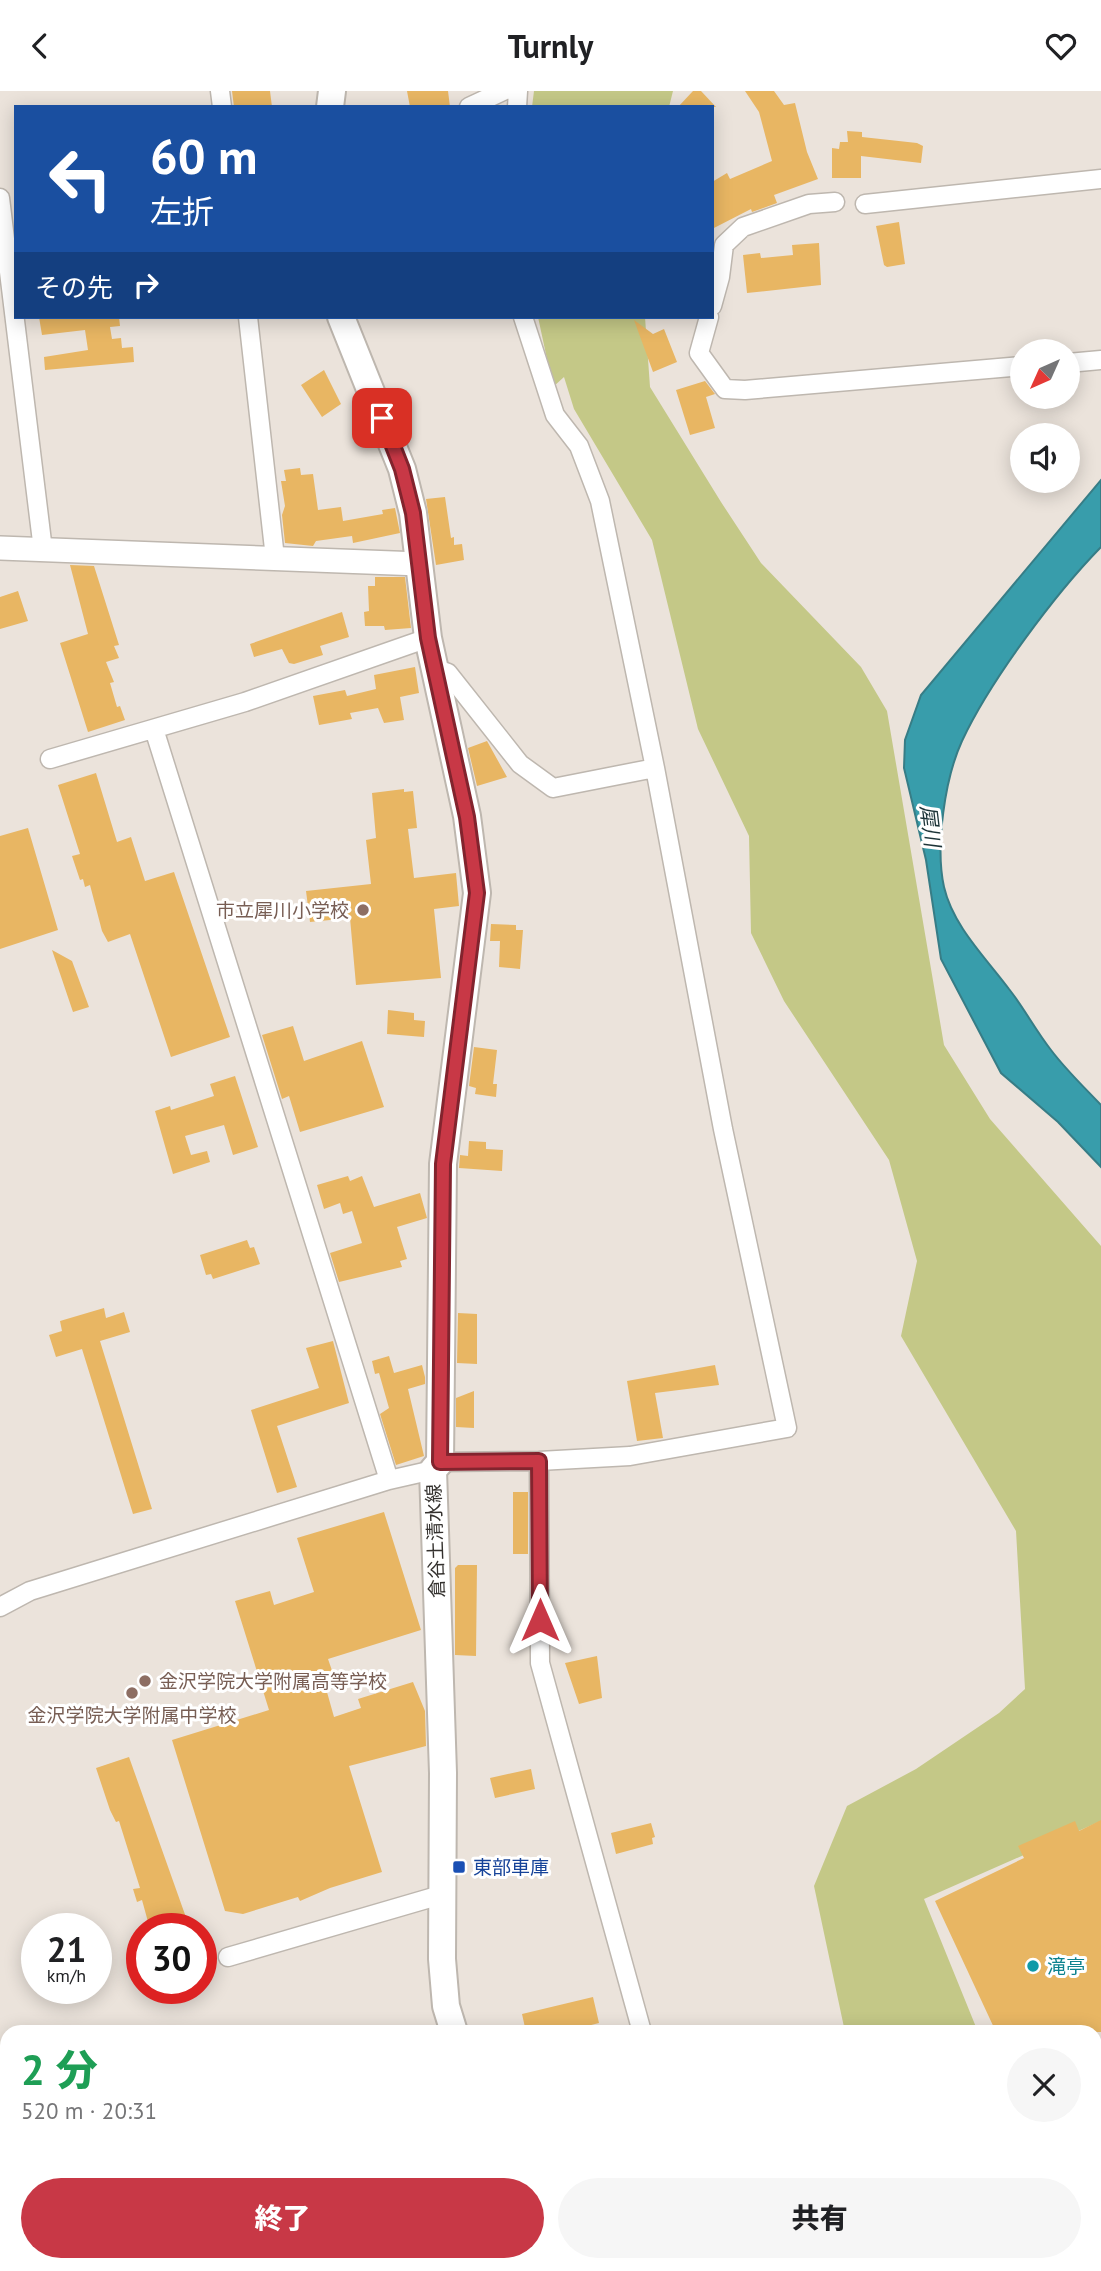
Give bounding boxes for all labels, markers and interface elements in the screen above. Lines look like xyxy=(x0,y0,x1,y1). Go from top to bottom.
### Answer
text: Turnly xyxy=(508,25,593,67)
icon: back xyxy=(21,27,59,65)
icon: heart xyxy=(1042,27,1080,65)
text: 60 m xyxy=(150,124,257,188)
icon: left xyxy=(35,133,126,224)
text: 左折 xyxy=(150,190,214,232)
icon: right xyxy=(127,266,165,304)
text: その先 xyxy=(35,271,113,304)
north arrow xyxy=(1010,339,1080,409)
map controls xyxy=(1010,339,1080,493)
pin xyxy=(352,388,412,448)
icon: arrive xyxy=(363,399,401,437)
button: sound xyxy=(1010,423,1080,493)
water label: 犀川 xyxy=(915,803,947,850)
place label: 市立犀川小学校 xyxy=(216,898,349,922)
marker: 市立犀川小学校 xyxy=(355,902,371,918)
street label: 倉谷土清水線 xyxy=(421,1484,449,1598)
position arrow xyxy=(503,1583,577,1657)
place label: 金沢学院大学附属高等学校 xyxy=(159,1669,387,1693)
marker: 金沢学院大学附属高等学校 xyxy=(137,1673,153,1689)
marker: 金沢学院大学附属中学校 xyxy=(124,1685,140,1701)
place label: 金沢学院大学附属中学校 xyxy=(27,1703,237,1727)
place label: 東部車庫 xyxy=(473,1855,549,1879)
marker: 東部車庫 xyxy=(451,1859,467,1875)
speed limit sign: 30 xyxy=(126,1913,217,2004)
text: 21 xyxy=(47,1926,86,1972)
place label: 滝亭 xyxy=(1047,1954,1085,1978)
marker: 滝亭 xyxy=(1025,1958,1041,1974)
text: km/h xyxy=(47,1964,86,1987)
text: 2 分 xyxy=(21,2042,97,2097)
button: close xyxy=(1007,2048,1081,2122)
text: 520 m · 20:31 xyxy=(21,2096,157,2125)
button: 終了 xyxy=(21,2178,544,2258)
button: 共有 xyxy=(558,2178,1081,2258)

